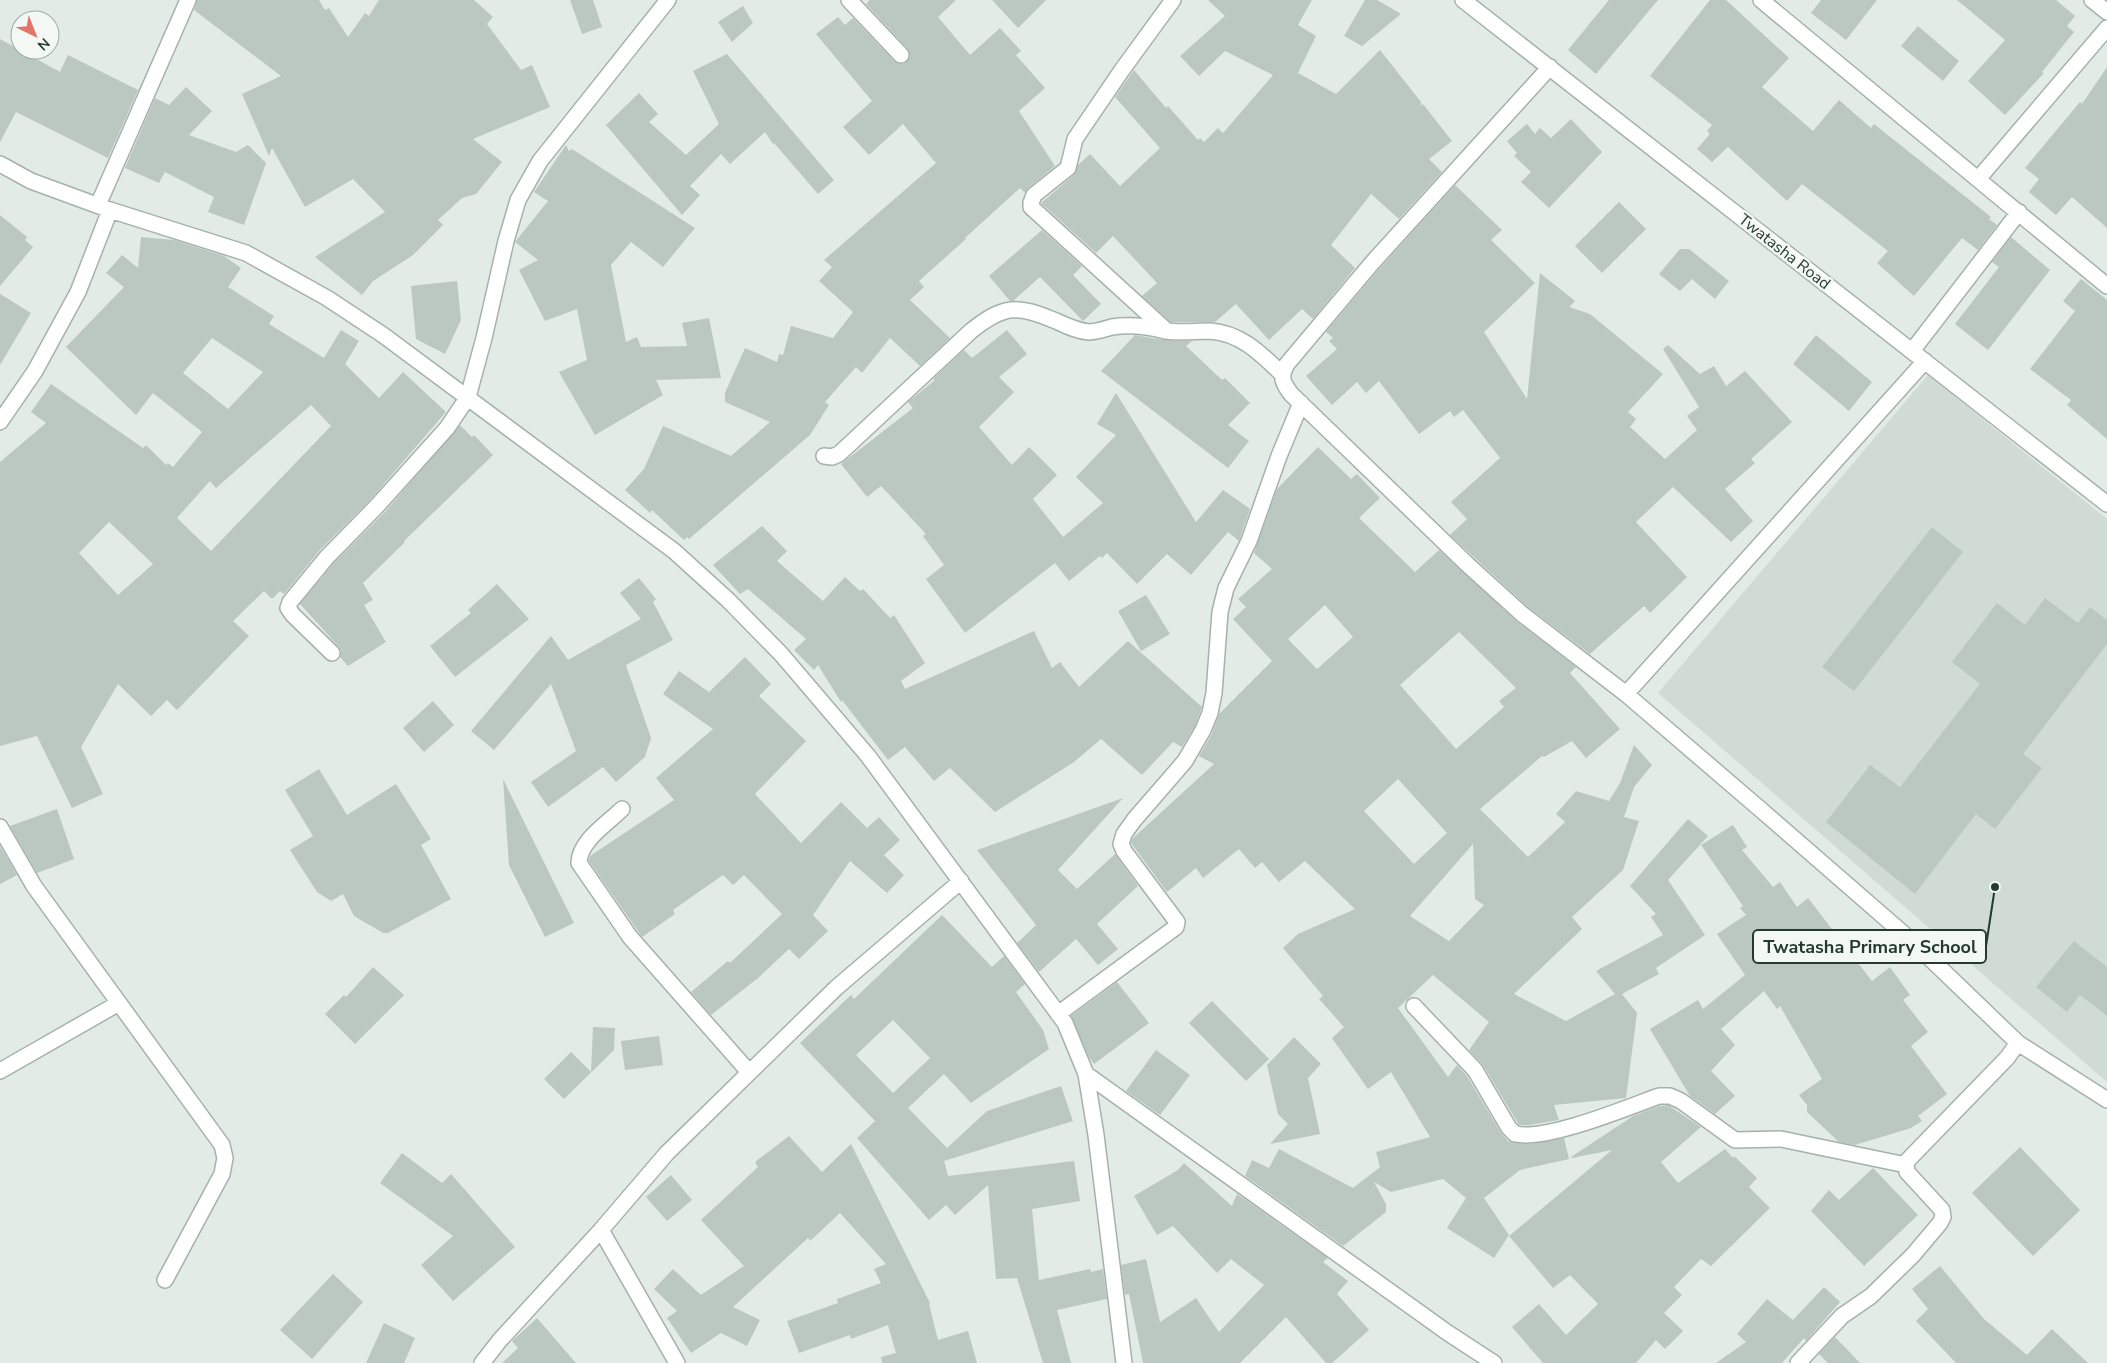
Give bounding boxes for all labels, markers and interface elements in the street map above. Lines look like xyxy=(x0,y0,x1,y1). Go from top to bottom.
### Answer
north arrow xyxy=(10,10,60,60)
text: N xyxy=(33,34,54,55)
street label: Twatasha Road xyxy=(1734,209,1835,295)
callout: Twatasha Primary School xyxy=(1753,930,1986,963)
text: Twatasha Primary School xyxy=(1763,935,1977,959)

